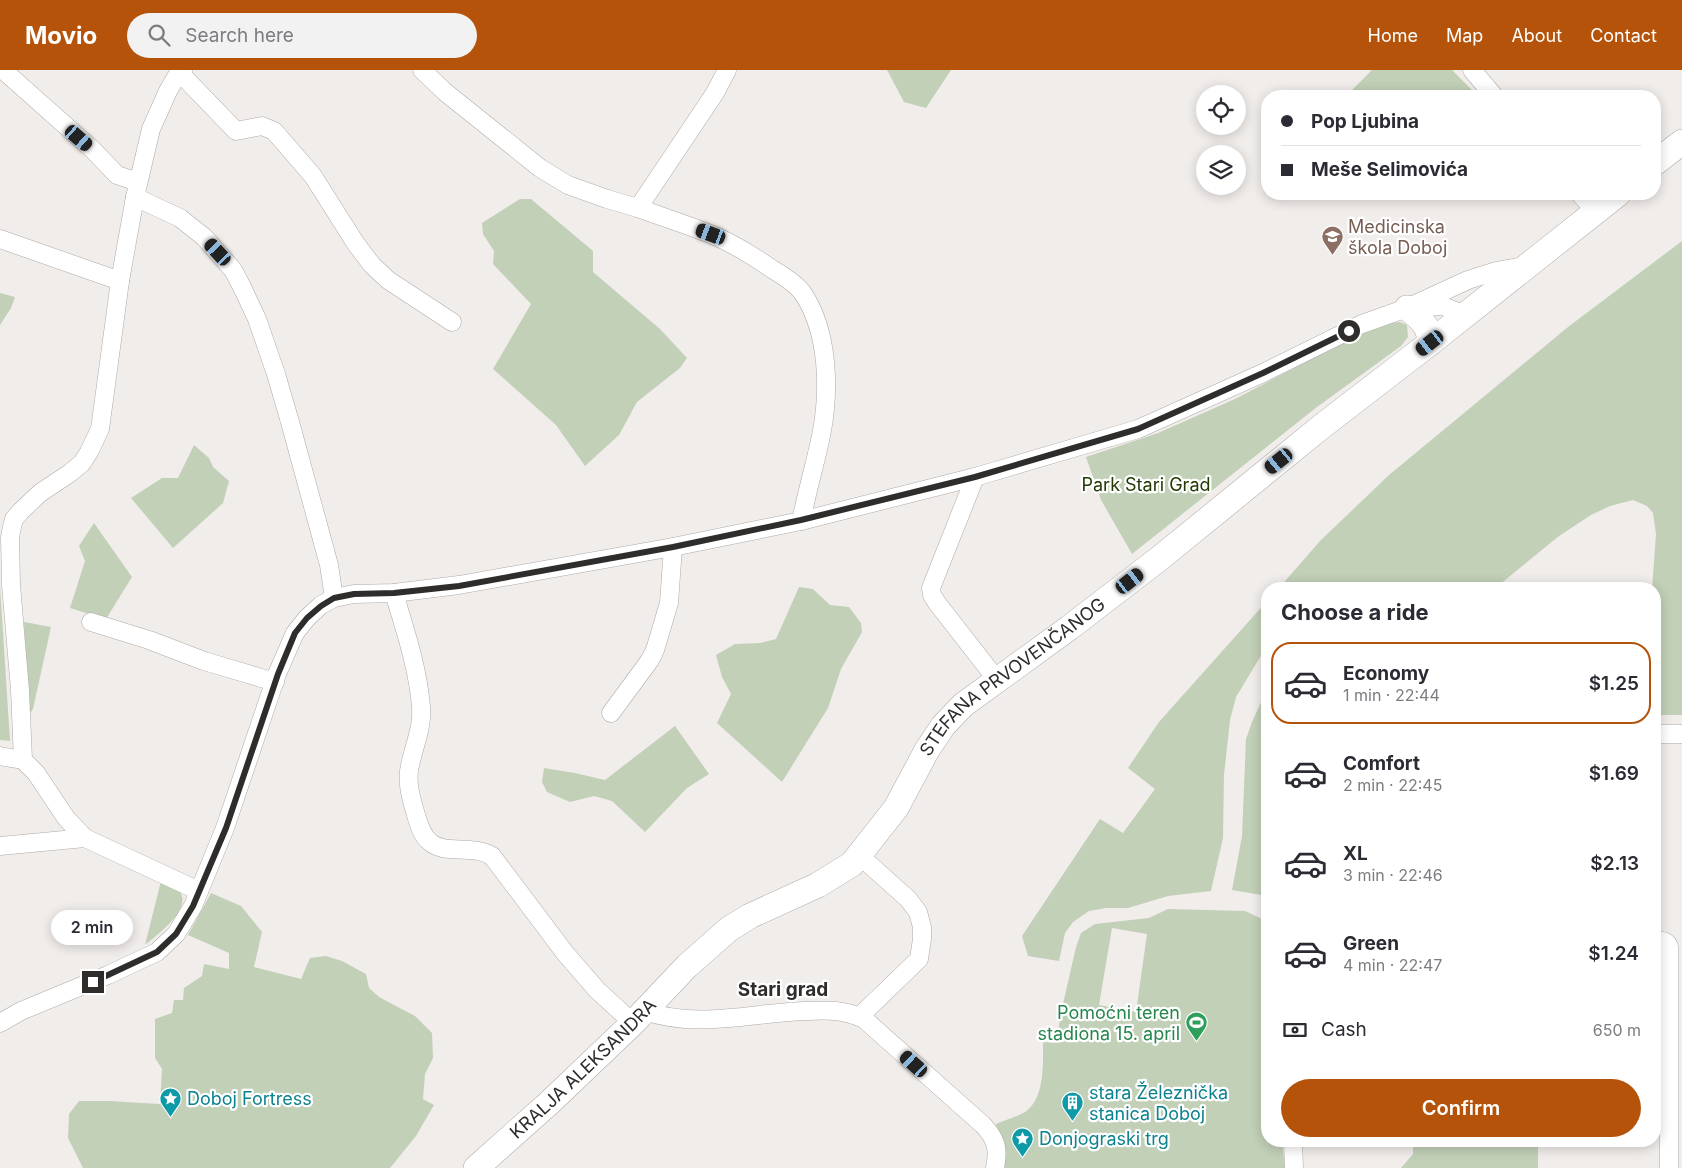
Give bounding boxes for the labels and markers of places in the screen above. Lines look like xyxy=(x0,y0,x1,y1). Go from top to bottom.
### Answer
place label: Medicinska škola Doboj xyxy=(1348,216,1447,258)
school or university icon: Medicinska škola Doboj xyxy=(1320,225,1344,256)
place label: Pomoćni teren stadiona 15. april xyxy=(1038,1002,1180,1044)
sports icon: Pomoćni teren stadiona 15. april xyxy=(1184,1011,1208,1042)
place label: stara Železnička stanica Doboj xyxy=(1089,1081,1228,1124)
place icon: Doboj Fortress xyxy=(159,1087,183,1118)
place label: Doboj Fortress xyxy=(187,1088,312,1109)
building icon: stara Železnička stanica Doboj xyxy=(1061,1091,1085,1122)
place icon: Donjograski trg xyxy=(1011,1127,1035,1158)
place label: Donjograski trg xyxy=(1039,1128,1169,1149)

